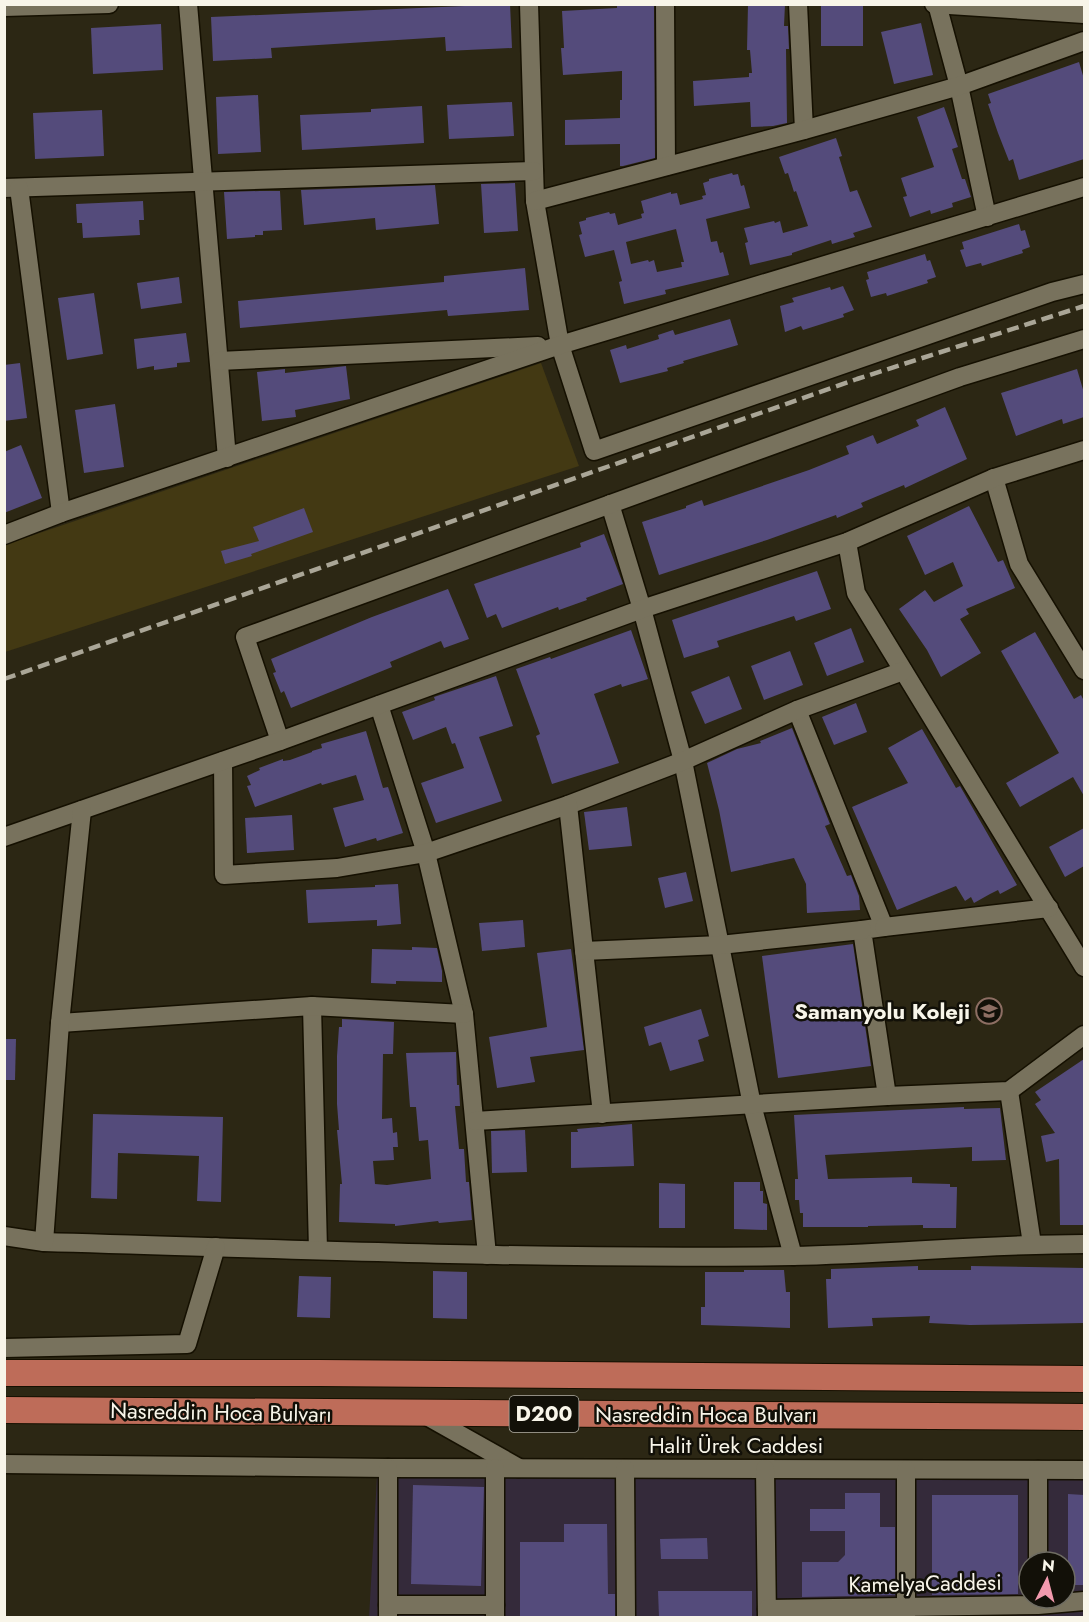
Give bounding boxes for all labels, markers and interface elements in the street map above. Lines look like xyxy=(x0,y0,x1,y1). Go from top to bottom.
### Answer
place label: Samanyolu Koleji xyxy=(794,995,970,1027)
school or university icon: Samanyolu Koleji xyxy=(974,996,1004,1026)
street label: Nasreddin Hoca Bulvarı xyxy=(110,1394,332,1430)
road number: D200 xyxy=(510,1396,578,1432)
street label: Nasreddin Hoca Bulvarı xyxy=(595,1398,817,1430)
street label: Halit Ürek Caddesi xyxy=(649,1429,823,1461)
north arrow xyxy=(1017,1550,1077,1610)
text: N xyxy=(1041,1553,1056,1578)
street label: KamelyaCaddesi xyxy=(848,1566,1002,1600)

